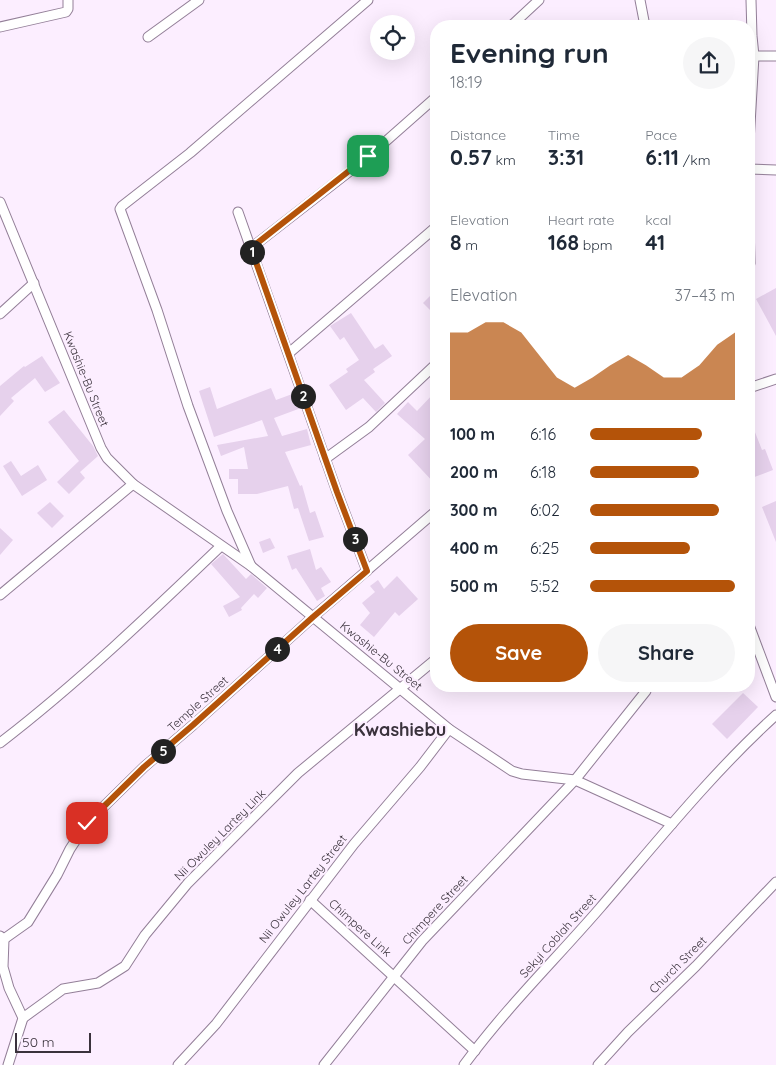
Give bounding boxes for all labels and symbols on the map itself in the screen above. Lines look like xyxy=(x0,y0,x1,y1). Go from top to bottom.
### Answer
pin xyxy=(347,135,389,177)
pin: 1 xyxy=(240,240,264,264)
street label: Kwashie-Bu Street xyxy=(61,329,112,429)
pin: 2 xyxy=(290,384,316,408)
pin: 3 xyxy=(342,526,368,552)
street label: Kwashie-Bu Street xyxy=(337,618,425,693)
pin: 4 xyxy=(264,636,290,662)
street label: Temple Street xyxy=(164,673,231,735)
district label: Kwashiebu xyxy=(354,718,446,741)
pin: 5 xyxy=(150,738,176,764)
street label: Nii Owuley Lartey Link xyxy=(171,786,268,883)
pin xyxy=(66,802,108,844)
street label: Nii Owuley Lartey Street xyxy=(256,831,350,946)
street label: Chimpere Street xyxy=(399,872,471,947)
street label: Sekyi Coblah Street xyxy=(516,891,599,981)
street label: Chimpere Link xyxy=(326,896,395,960)
street label: Church Street xyxy=(646,933,709,996)
scale bar xyxy=(15,1030,91,1053)

